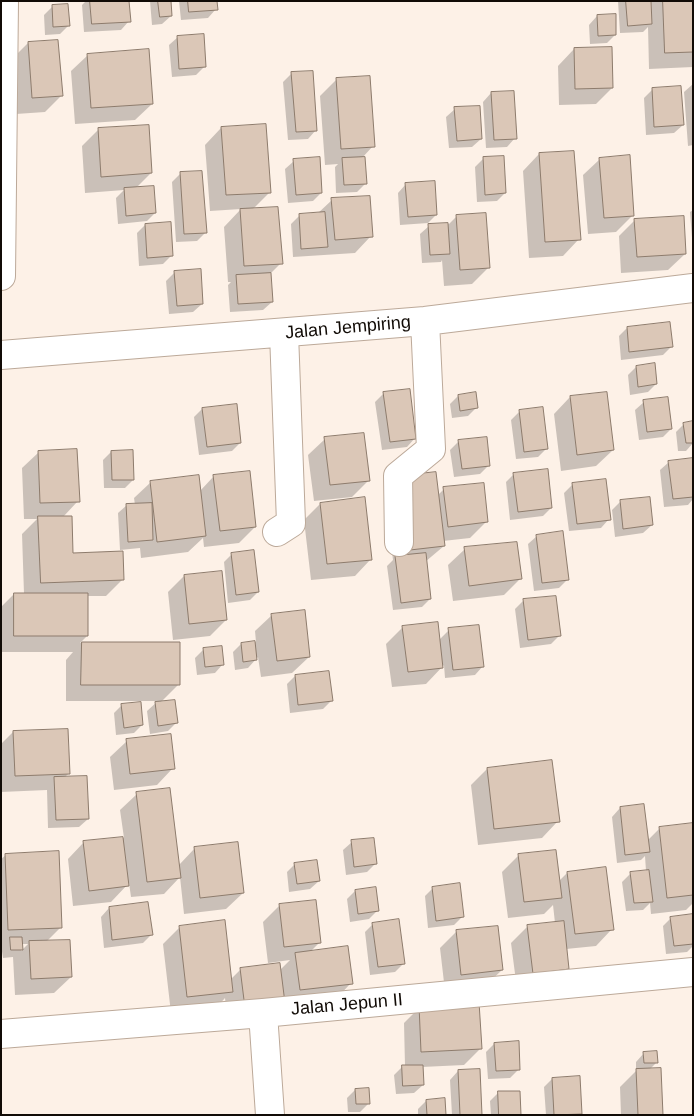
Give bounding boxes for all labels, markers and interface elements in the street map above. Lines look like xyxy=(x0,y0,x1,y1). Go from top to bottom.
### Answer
street label: Jalan Jempiring xyxy=(284,312,412,344)
street label: Jalan Jepun II xyxy=(290,989,404,1021)

